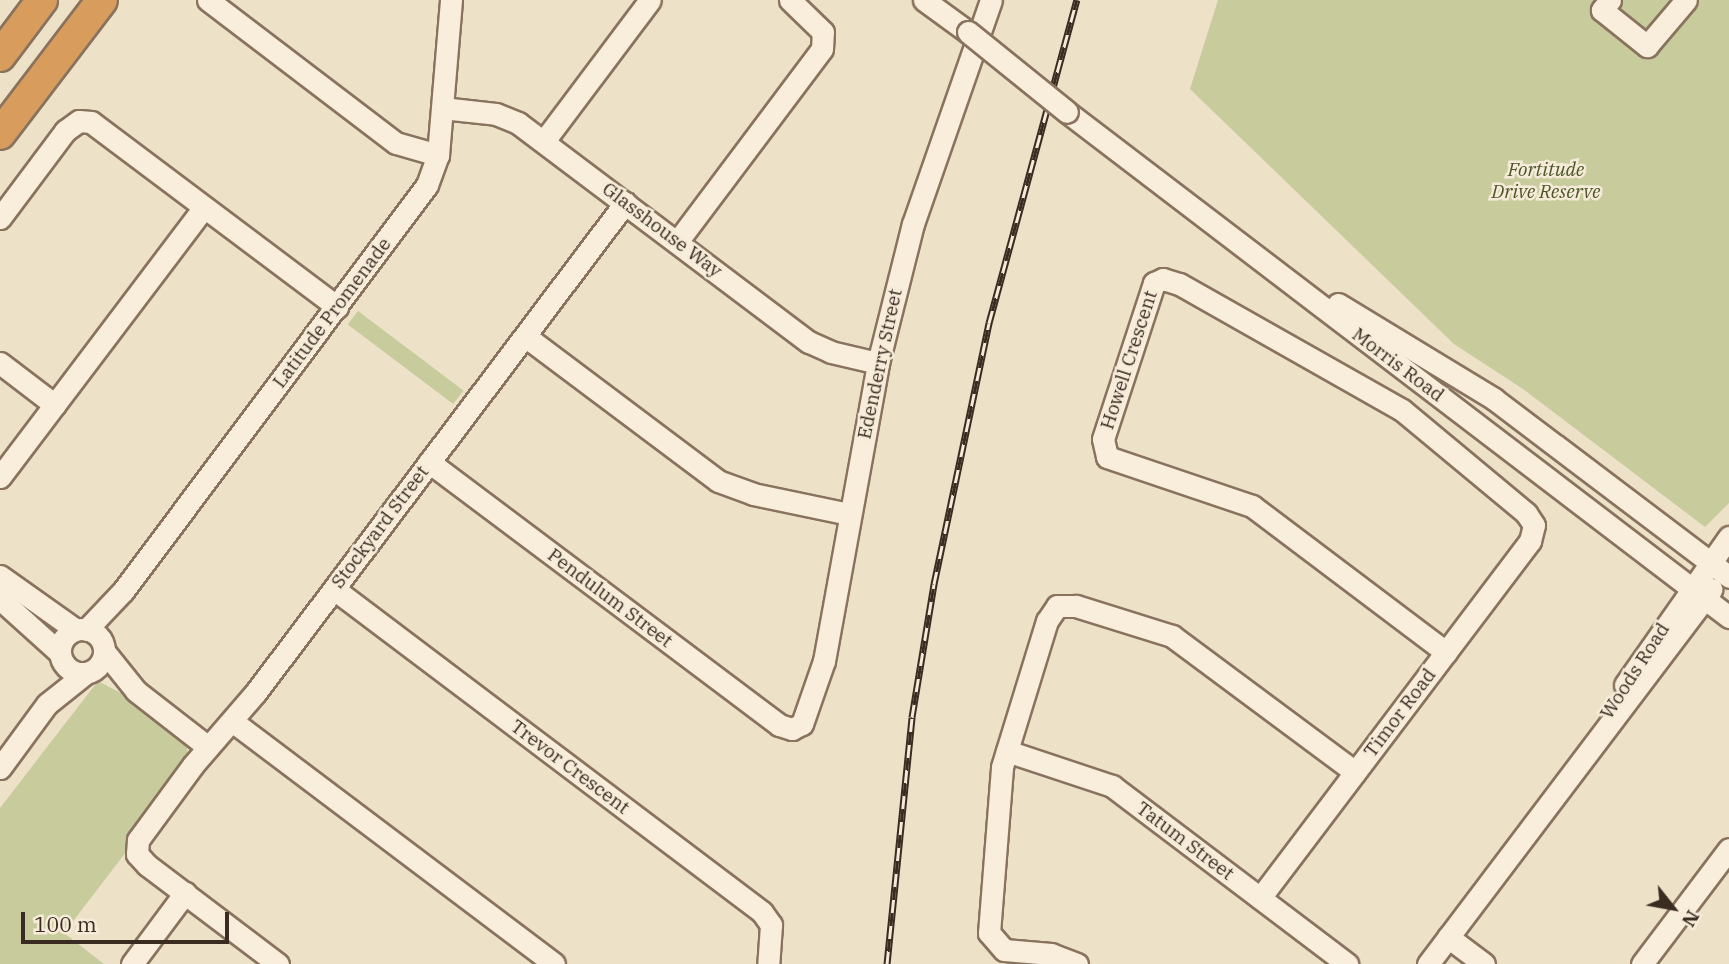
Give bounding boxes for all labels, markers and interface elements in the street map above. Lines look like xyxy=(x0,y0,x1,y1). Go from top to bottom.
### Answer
park label: Fortitude Drive Reserve xyxy=(1492,159,1600,203)
street label: Glasshouse Way xyxy=(598,178,726,282)
street label: Latitude Promenade xyxy=(268,233,396,393)
street label: Edenderry Street xyxy=(853,287,907,441)
street label: Howell Crescent xyxy=(1096,288,1162,432)
street label: Morris Road xyxy=(1348,323,1448,407)
street label: Stockyard Street xyxy=(326,461,434,593)
street label: Pendulum Street xyxy=(543,544,677,652)
street label: Woods Road xyxy=(1596,619,1674,723)
street label: Timor Road xyxy=(1359,664,1441,762)
street label: Trevor Crescent xyxy=(506,715,634,819)
street label: Tatum Street xyxy=(1132,797,1238,885)
north arrow xyxy=(1638,873,1708,943)
scale bar xyxy=(24,898,233,942)
text: N xyxy=(1677,906,1705,931)
text: 100 m xyxy=(34,910,97,938)

